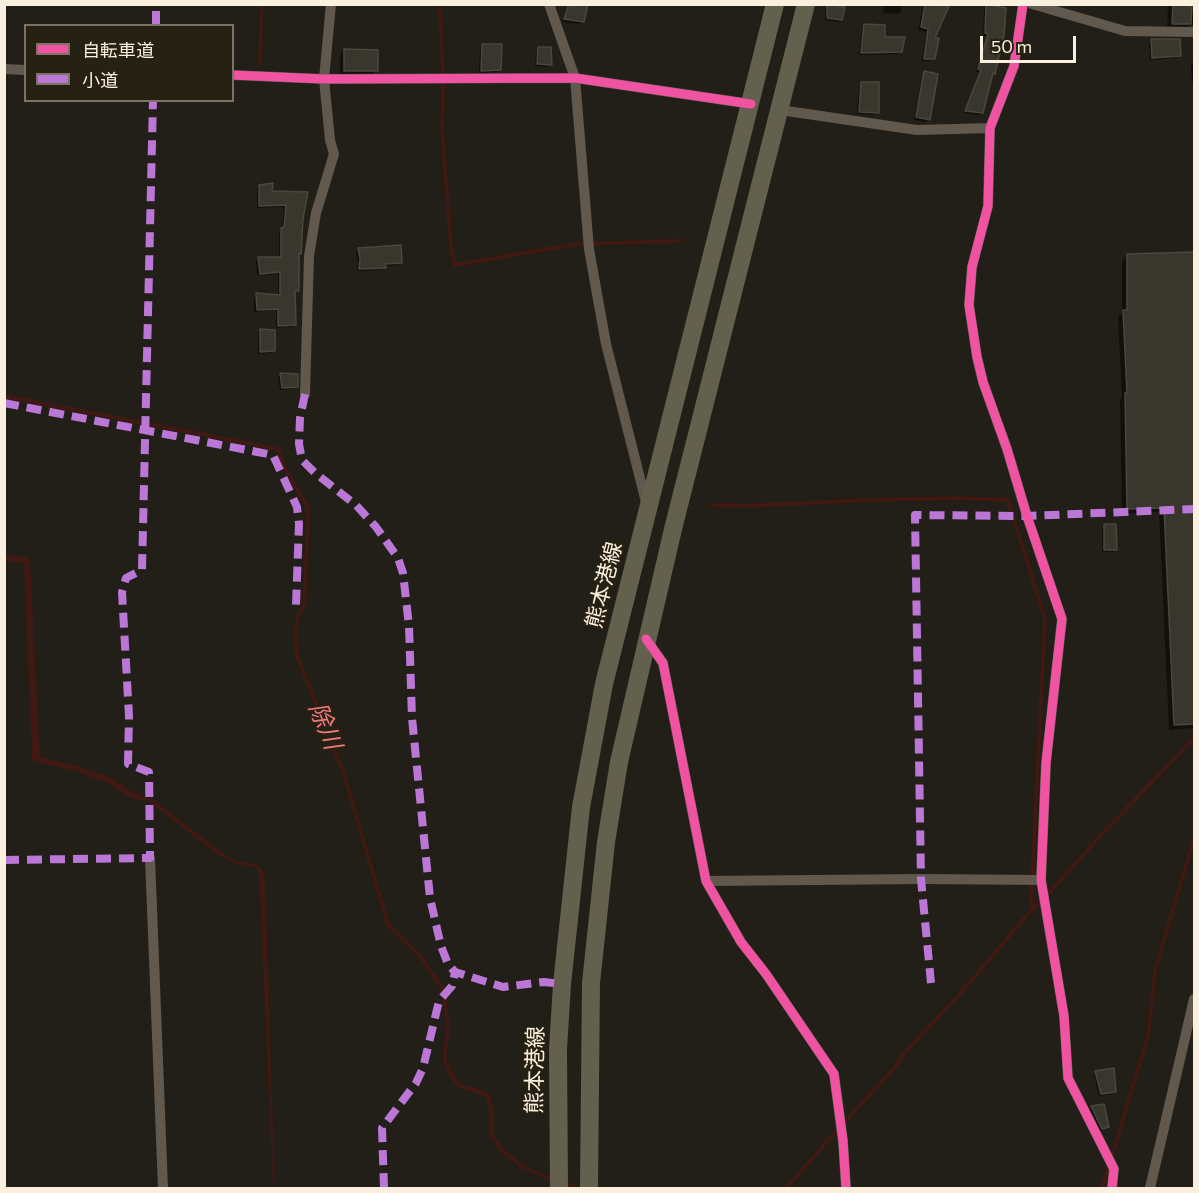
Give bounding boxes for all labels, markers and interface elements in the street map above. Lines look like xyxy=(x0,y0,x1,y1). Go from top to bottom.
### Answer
legend xyxy=(24,24,234,102)
scale bar xyxy=(983,24,1079,62)
text: 50 m xyxy=(991,35,1032,57)
text: 自転車道 xyxy=(82,39,154,61)
text: 小道 xyxy=(82,69,118,91)
street label: 熊本港線 xyxy=(581,539,627,631)
water label: 除川 xyxy=(303,698,347,754)
street label: 熊本港線 xyxy=(521,1026,549,1114)

